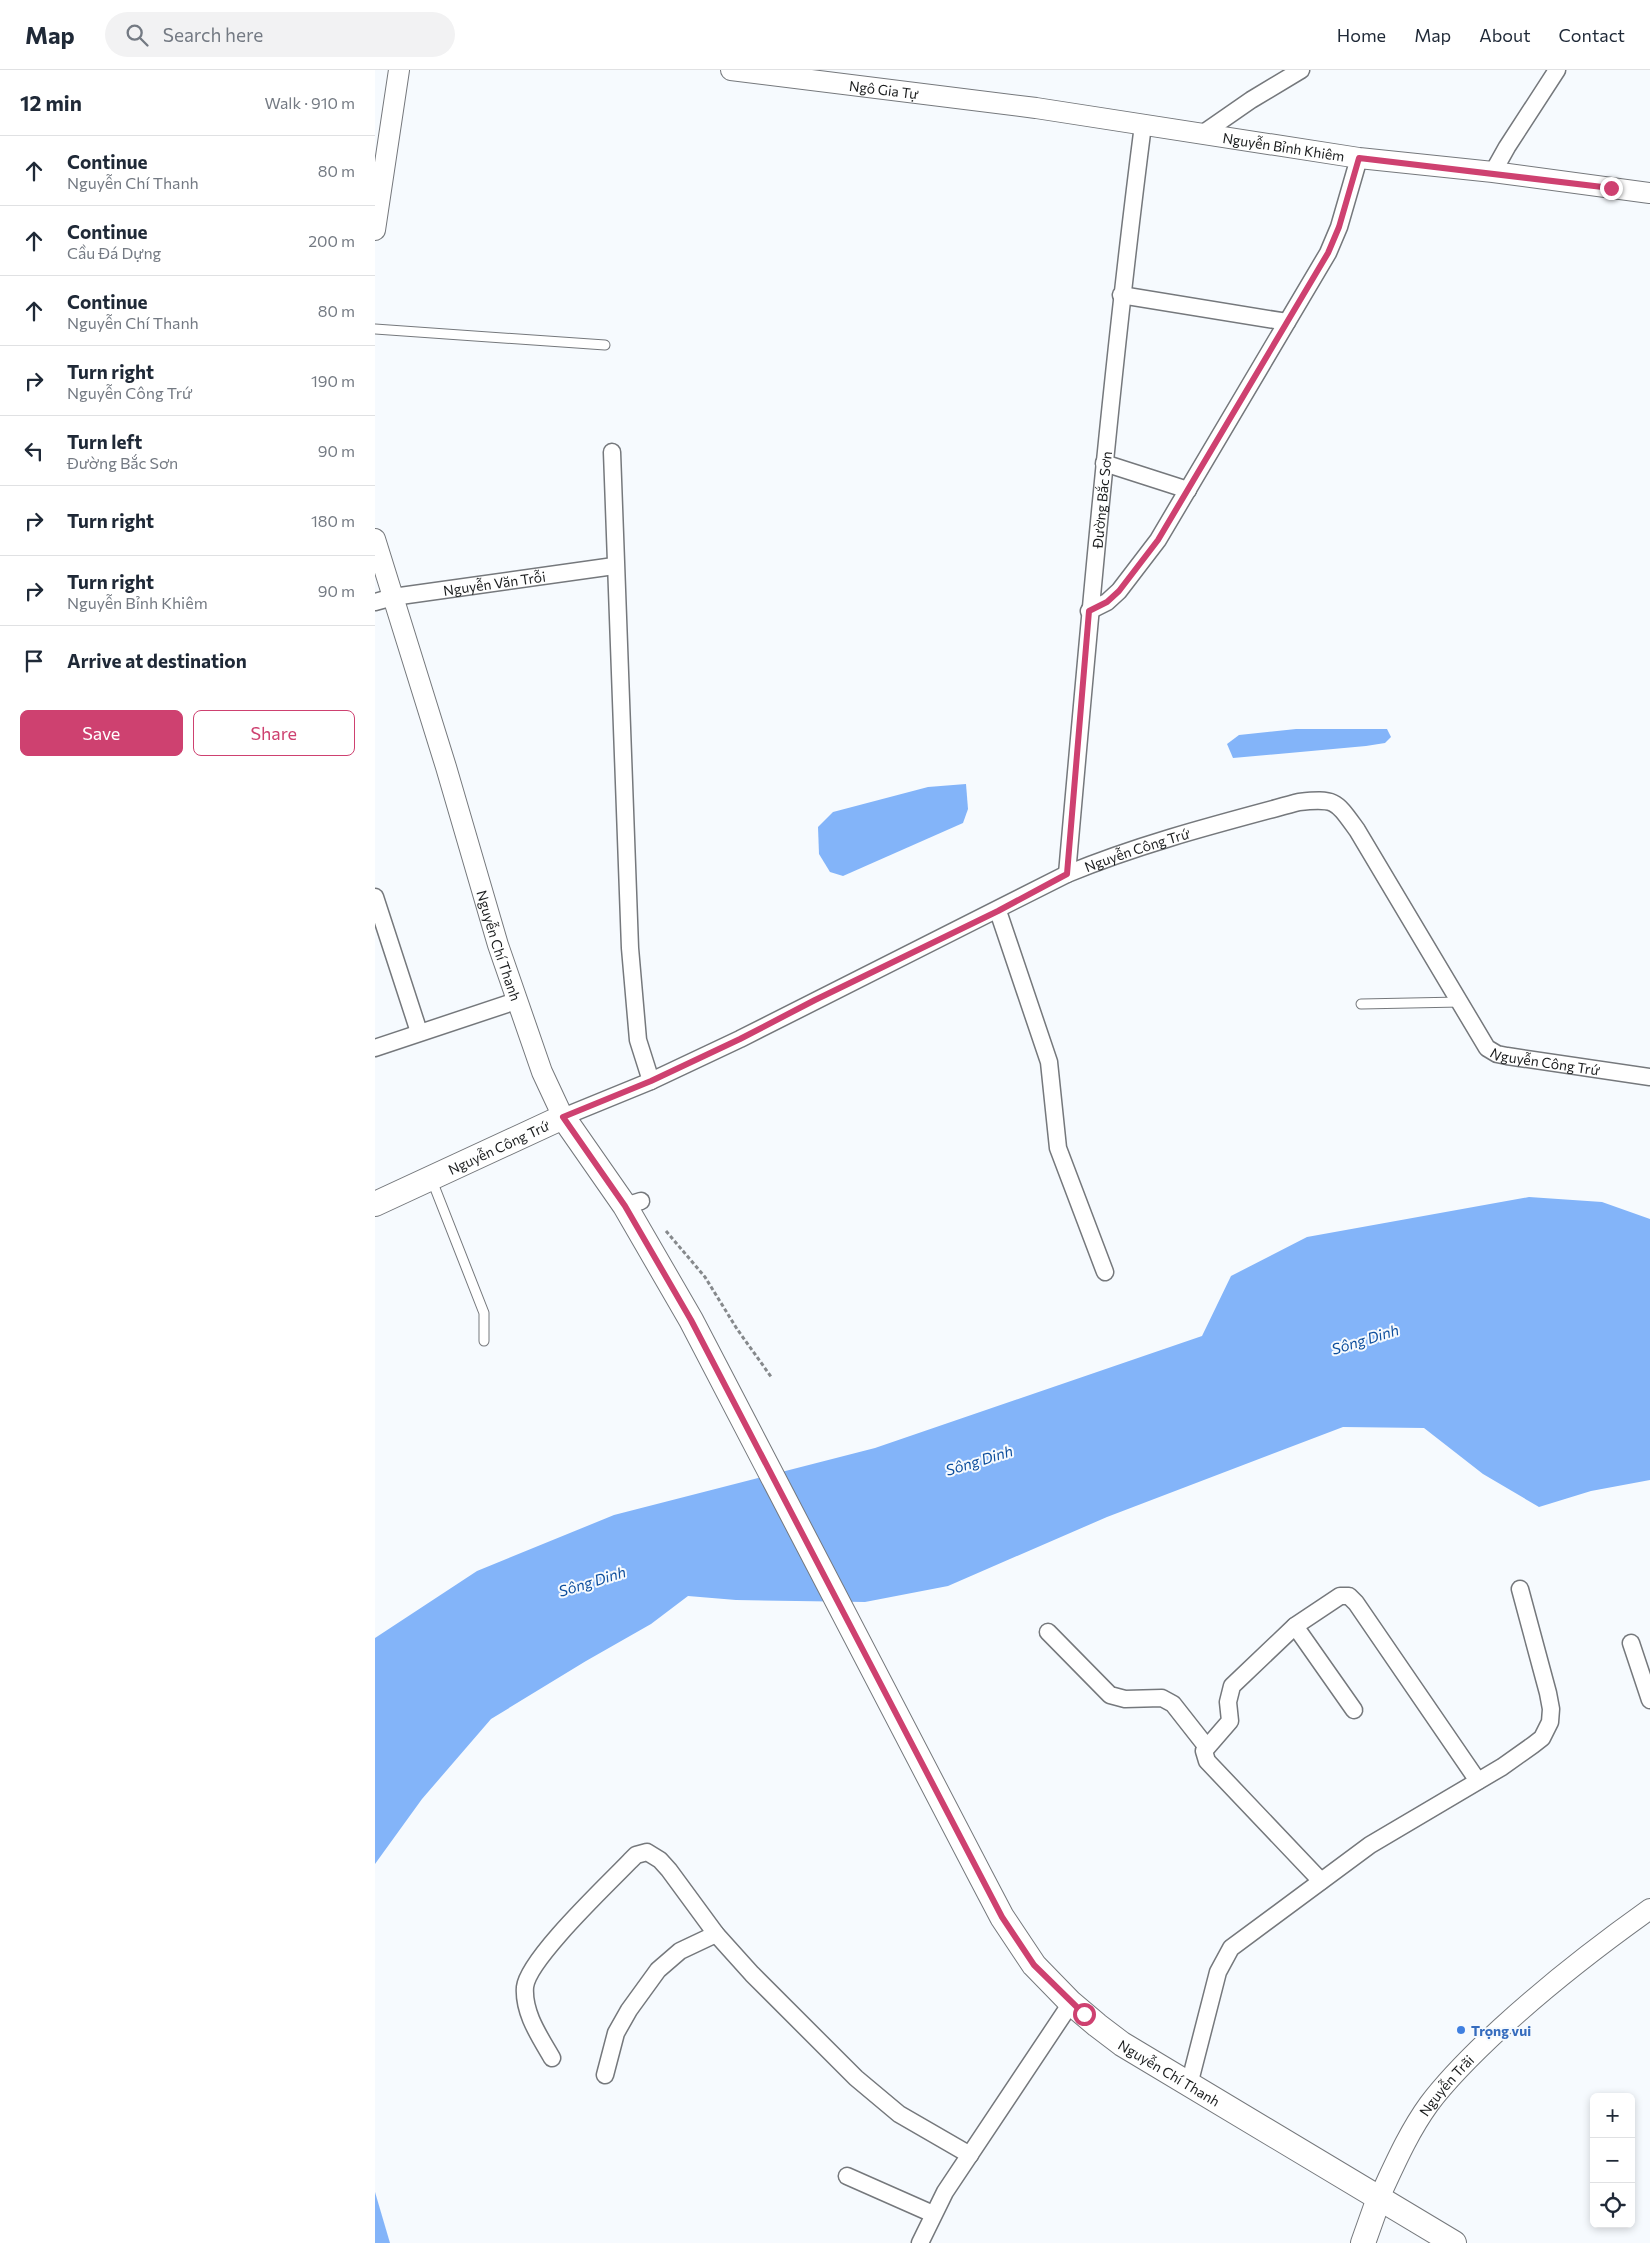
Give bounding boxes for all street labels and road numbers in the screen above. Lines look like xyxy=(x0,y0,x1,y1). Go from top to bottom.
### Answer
street label: Ngô Gia Tự xyxy=(848,76,920,102)
street label: Nguyễn Bỉnh Khiêm xyxy=(1222,129,1346,164)
street label: Đường Bắc Sơn xyxy=(1088,450,1114,550)
street label: Nguyễn Văn Trỗi xyxy=(442,567,547,598)
street label: Nguyễn Công Trứ xyxy=(1082,824,1192,875)
street label: Nguyễn Chí Thanh xyxy=(474,888,525,1003)
street label: Nguyễn Công Trứ xyxy=(1488,1044,1601,1078)
street label: Nguyễn Công Trứ xyxy=(445,1116,552,1178)
street label: Nguyễn Chí Thanh xyxy=(1116,2035,1223,2109)
street label: Nguyễn Trãi xyxy=(1415,2051,1477,2119)

